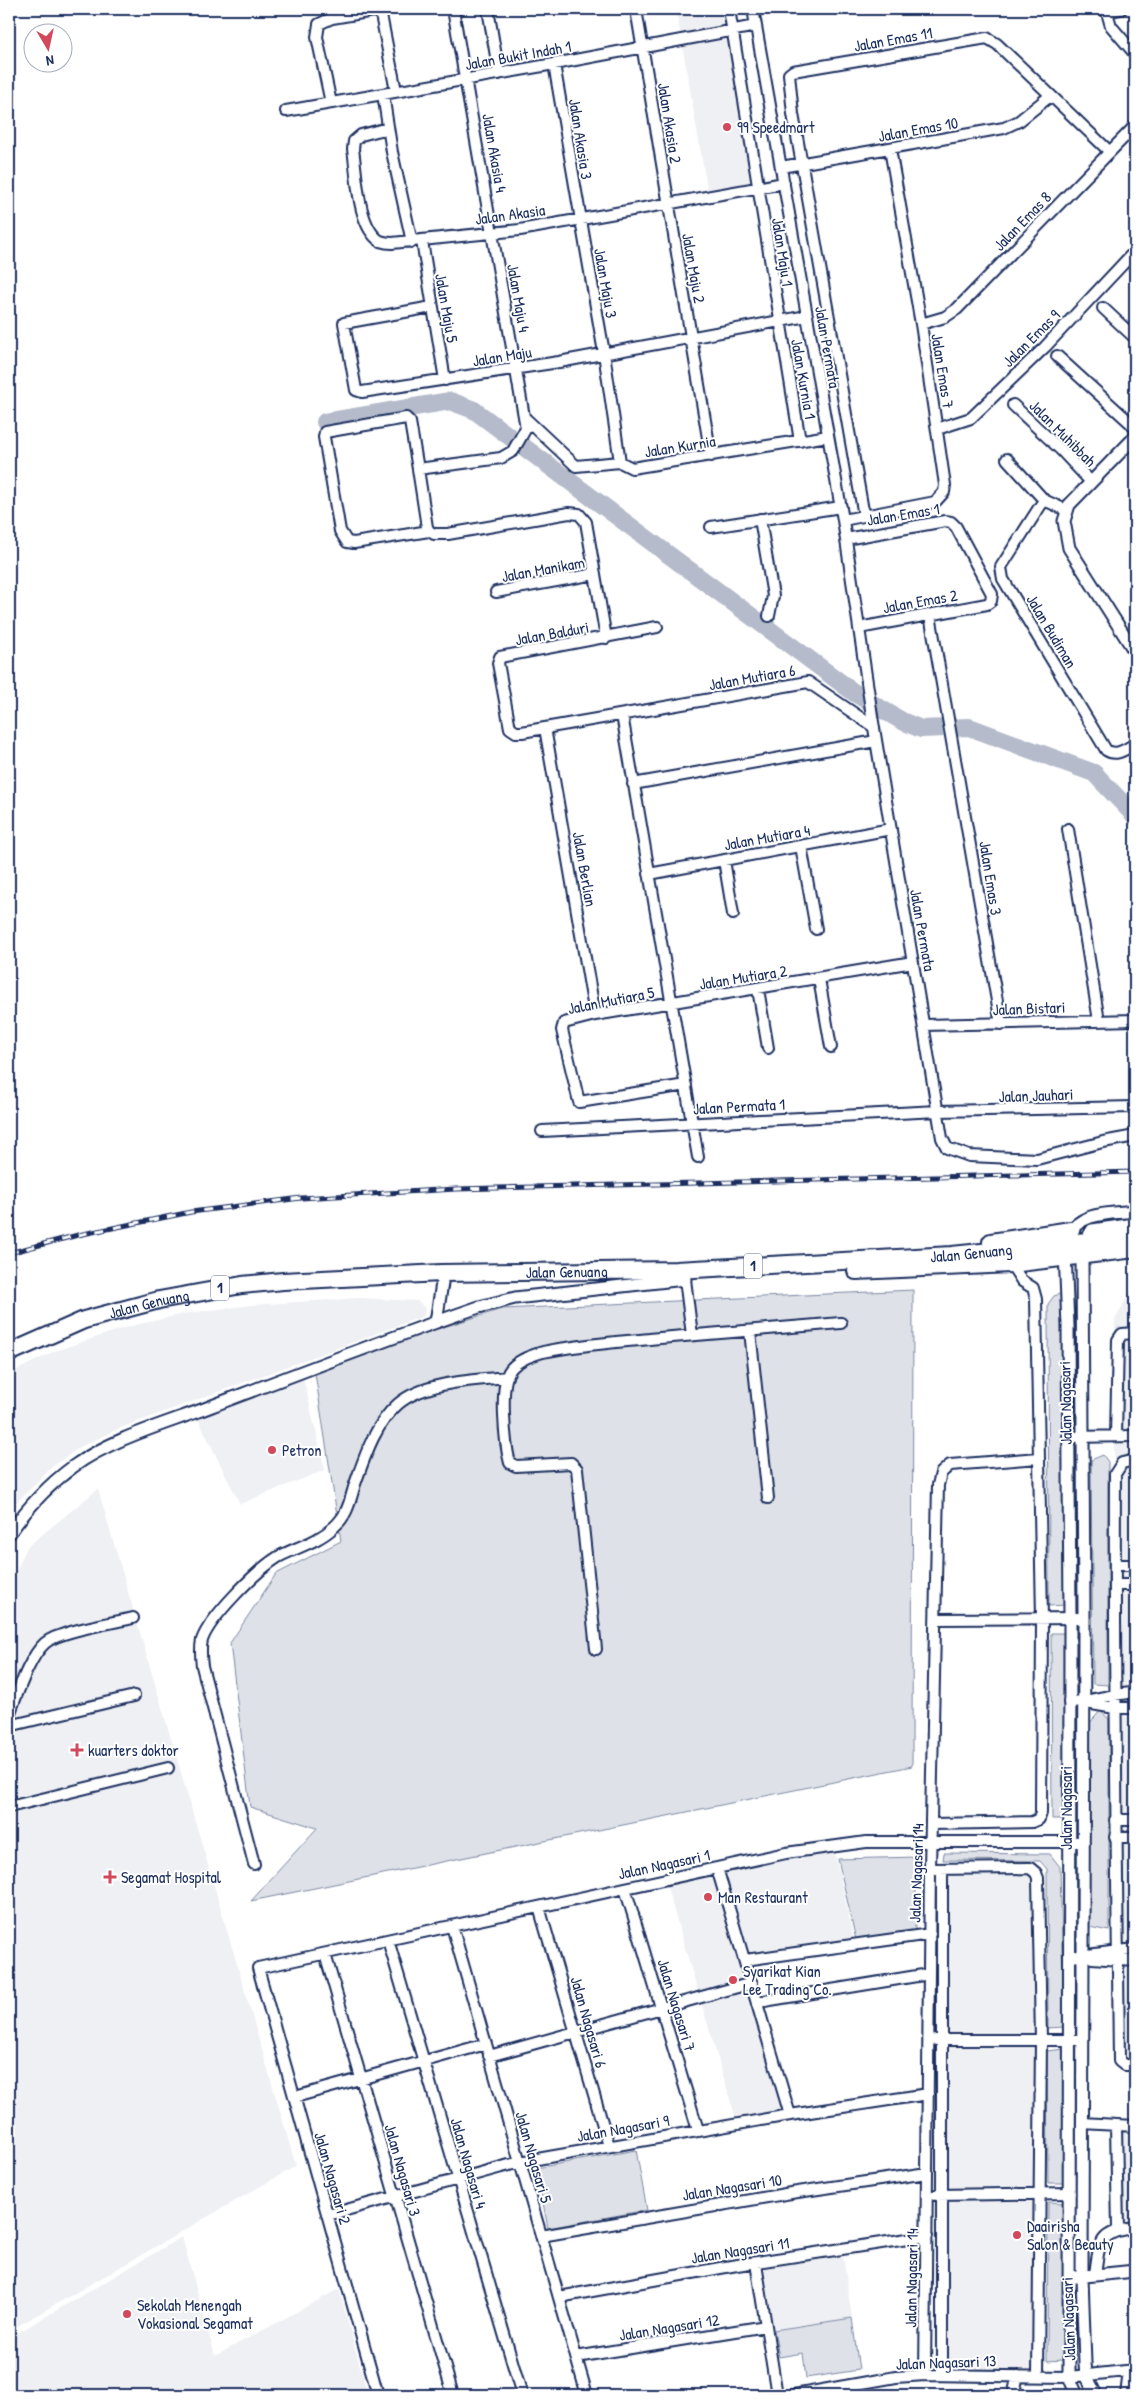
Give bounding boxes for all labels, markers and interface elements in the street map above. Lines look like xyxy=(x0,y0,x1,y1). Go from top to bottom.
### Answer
street label: Jalan Emas 11 xyxy=(852,21,934,57)
north arrow xyxy=(22,22,72,72)
street label: Jalan Bukit Indah 1 xyxy=(463,35,573,75)
text: N xyxy=(44,51,55,71)
street label: Jalan Akasia 2 xyxy=(653,81,687,165)
street label: Jalan Akasia 3 xyxy=(564,97,598,181)
street label: Jalan Emas 10 xyxy=(876,111,960,147)
street label: Jalan Akasia 4 xyxy=(477,112,513,194)
place label: 99 Speedmart xyxy=(737,116,815,138)
marker: 99 Speedmart xyxy=(721,121,733,133)
street label: Jalan Emas 8 xyxy=(988,186,1056,255)
street label: Jalan Akasia xyxy=(474,198,546,230)
street label: Jalan Maju 1 xyxy=(767,216,799,288)
street label: Jalan Maju 2 xyxy=(677,231,711,305)
street label: Jalan Maju 3 xyxy=(589,246,623,320)
street label: Jalan Maju 4 xyxy=(502,262,536,334)
street label: Jalan Maju 5 xyxy=(430,272,464,345)
street label: Jalan Permata xyxy=(810,304,846,390)
street label: Jalan Emas 9 xyxy=(997,304,1065,372)
street label: Jalan Emas 7 xyxy=(926,332,960,410)
street label: Jalan Kurnia 1 xyxy=(786,337,822,421)
street label: Jalan Maju xyxy=(471,340,534,372)
street label: Jalan Muhibbah xyxy=(1025,395,1101,471)
street label: Jalan Kurnia xyxy=(643,430,717,462)
street label: Jalan Emas 1 xyxy=(865,497,941,531)
street label: Jalan Manikam xyxy=(500,551,586,587)
street label: Jalan Emas 2 xyxy=(881,584,959,618)
street label: Jalan Budiman xyxy=(1021,590,1083,672)
street label: Jalan Balduri xyxy=(513,616,591,650)
street label: Jalan Mutiara 6 xyxy=(707,659,797,695)
street label: Jalan Mutiara 4 xyxy=(722,819,812,855)
street label: Jalan Berlian xyxy=(568,830,602,908)
street label: Jalan Emas 3 xyxy=(974,839,1008,917)
street label: Jalan Permata xyxy=(905,887,941,973)
street label: Jalan Mutiara 2 xyxy=(698,959,789,995)
street label: Jalan Mutiara 5 xyxy=(566,981,656,1019)
street label: Jalan Bistari xyxy=(992,996,1066,1020)
street label: Jalan Jauhari xyxy=(998,1083,1074,1107)
street label: Jalan Permata 1 xyxy=(692,1093,786,1119)
street label: Jalan Genuang xyxy=(930,1238,1013,1267)
road number: 1 xyxy=(744,1254,762,1278)
street label: Jalan Genuang xyxy=(526,1260,608,1283)
road number: 1 xyxy=(211,1276,229,1300)
street label: Jalan Genuang xyxy=(106,1284,191,1324)
street label: Jalan Nagasari xyxy=(1053,1361,1077,1445)
place label: Petron xyxy=(282,1439,321,1461)
marker: Petron xyxy=(266,1444,278,1456)
place label: kuarters doktor xyxy=(88,1739,179,1761)
marker: kuarters doktor xyxy=(70,1743,84,1757)
street label: Jalan Nagasari xyxy=(1055,1766,1077,1850)
street label: Jalan Nagasari 14 xyxy=(903,1823,929,1923)
street label: Jalan Nagasari 1 xyxy=(616,1843,712,1884)
place label: Segamat Hospital xyxy=(121,1866,222,1888)
marker: Segamat Hospital xyxy=(103,1870,117,1884)
place label: Man Restaurant xyxy=(718,1886,808,1908)
marker: Man Restaurant xyxy=(702,1891,714,1903)
street label: Jalan Nagasari 7 xyxy=(653,1956,702,2054)
place label: Syarikat Kian Lee Trading Co. xyxy=(743,1960,832,2000)
street label: Jalan Nagasari 6 xyxy=(565,1974,613,2070)
marker: Syarikat Kian Lee Trading Co. xyxy=(727,1974,739,1986)
street label: Jalan Nagasari 5 xyxy=(510,2109,558,2206)
street label: Jalan Nagasari 9 xyxy=(575,2109,671,2147)
street label: Jalan Nagasari 4 xyxy=(446,2115,492,2211)
street label: Jalan Nagasari 3 xyxy=(379,2121,427,2219)
street label: Jalan Nagasari 2 xyxy=(309,2129,357,2227)
street label: Jalan Nagasari 10 xyxy=(681,2168,783,2206)
place label: Daairisha Salon & Beauty xyxy=(1027,2215,1114,2255)
street label: Jalan Nagasari 14 xyxy=(899,2228,923,2328)
marker: Daairisha Salon & Beauty xyxy=(1011,2229,1023,2241)
street label: Jalan Nagasari 11 xyxy=(689,2231,791,2269)
street label: Jalan Nagasari xyxy=(1056,2277,1080,2361)
place label: Sekolah Menengah Vokasional Segamat xyxy=(137,2294,253,2334)
marker: Sekolah Menengah Vokasional Segamat xyxy=(121,2308,133,2320)
street label: Jalan Nagasari 12 xyxy=(617,2308,721,2346)
street label: Jalan Nagasari 13 xyxy=(895,2349,997,2375)

